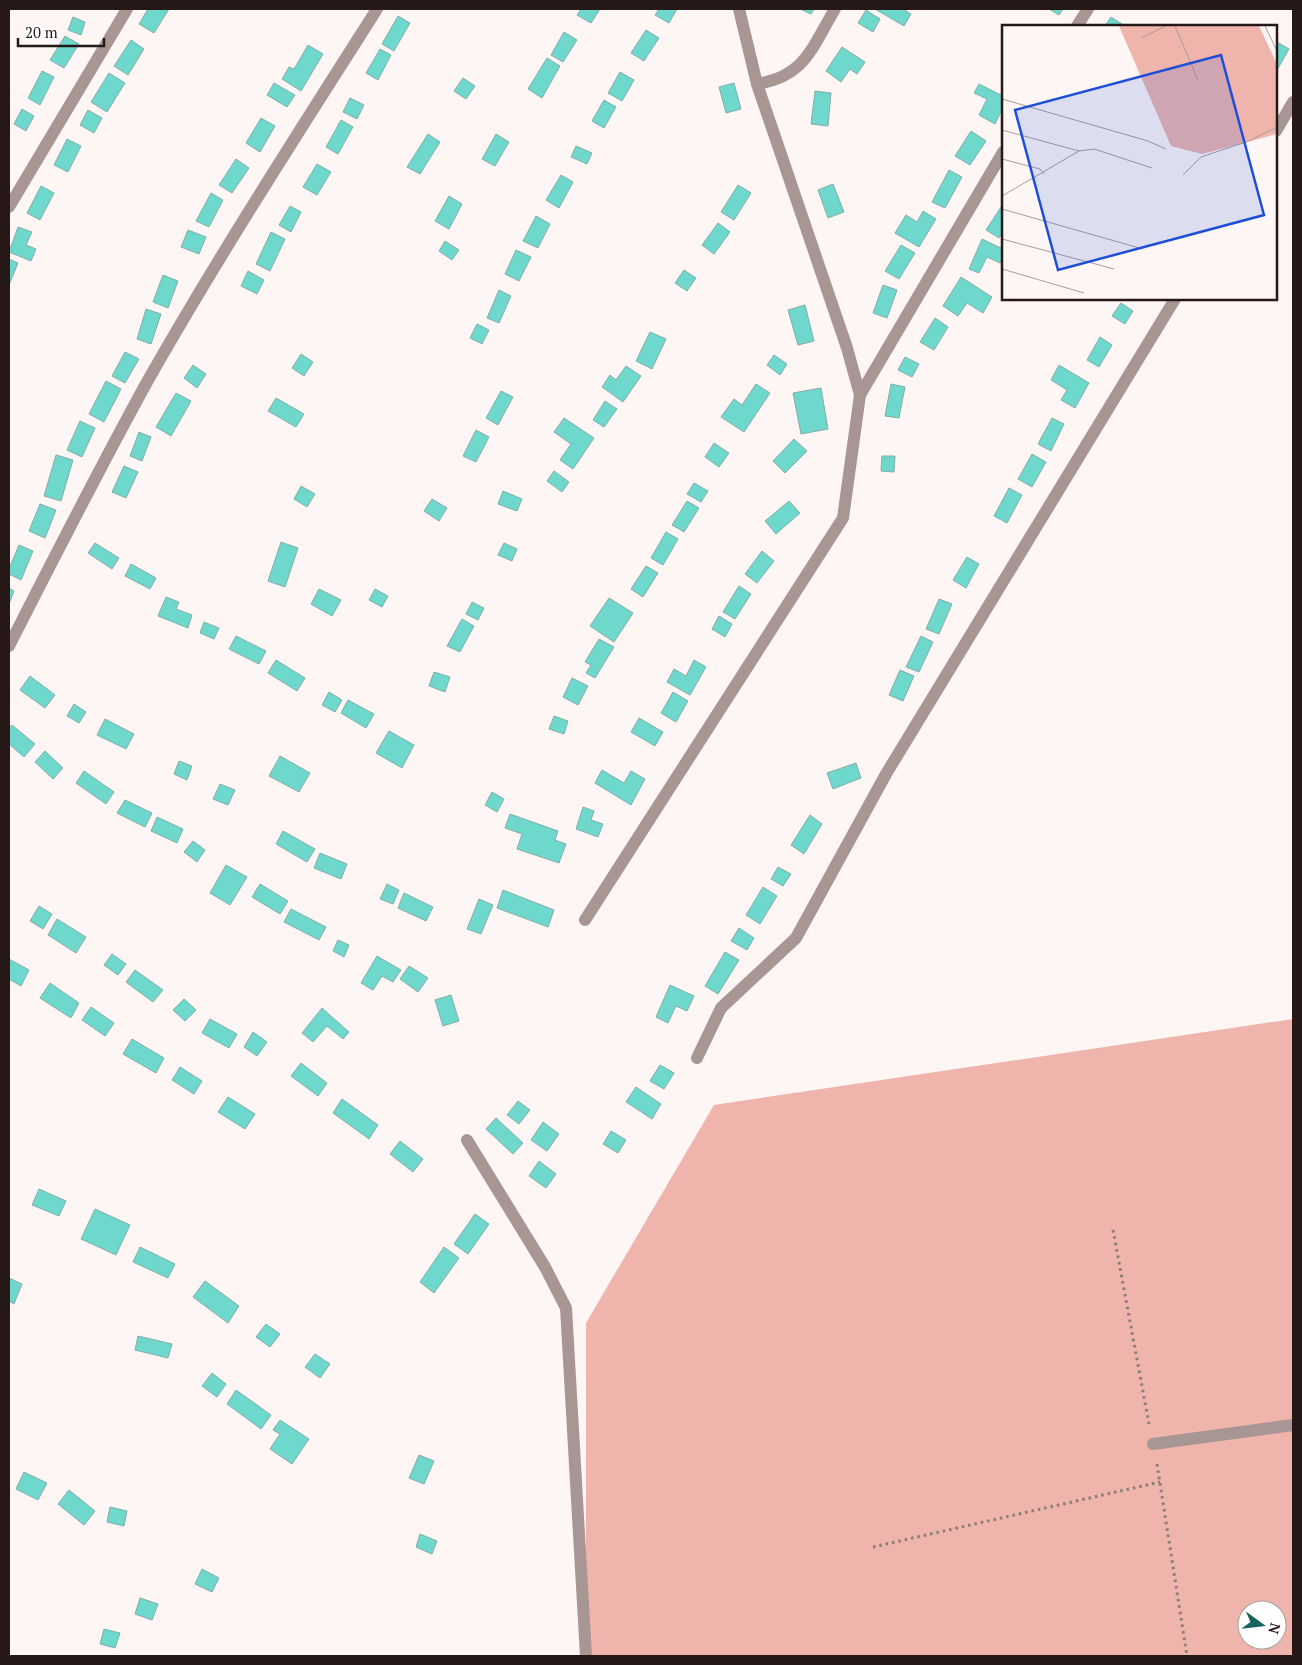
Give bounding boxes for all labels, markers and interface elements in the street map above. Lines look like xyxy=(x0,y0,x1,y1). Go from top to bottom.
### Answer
scale bar xyxy=(18,15,104,47)
text: 20 m xyxy=(25,22,58,42)
inset map xyxy=(1002,25,1277,300)
north arrow xyxy=(1237,1600,1287,1650)
text: N xyxy=(1264,1621,1286,1636)

